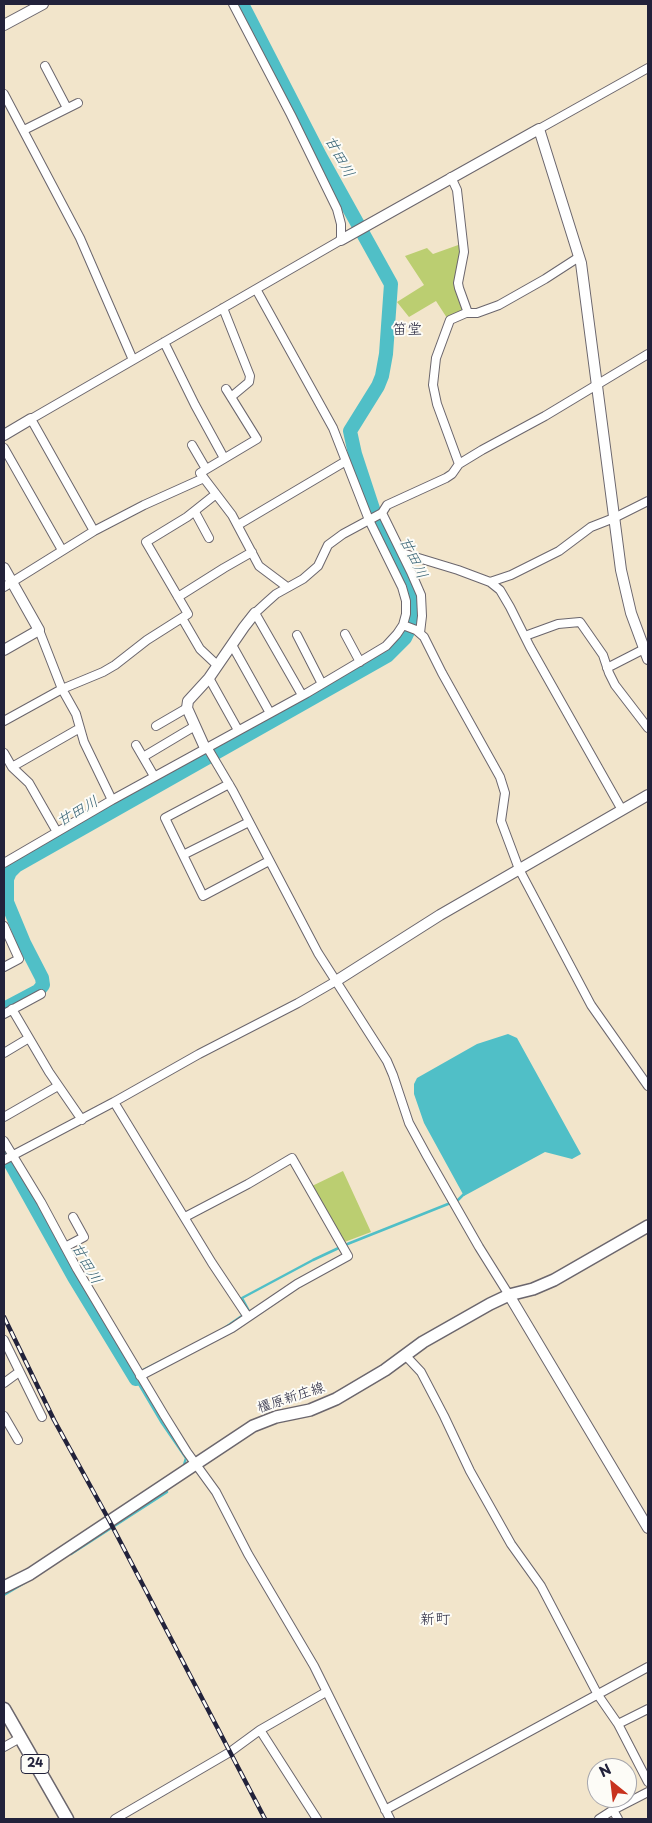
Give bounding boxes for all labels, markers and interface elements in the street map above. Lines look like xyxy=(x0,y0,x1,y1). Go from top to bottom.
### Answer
water label: 甘田川 xyxy=(320,133,358,181)
district label: 笛堂 xyxy=(392,321,422,339)
water label: 甘田川 xyxy=(395,534,431,582)
water label: 甘田川 xyxy=(54,793,102,831)
water label: 甘田川 xyxy=(67,1240,105,1288)
street label: 橿原新庄線 xyxy=(255,1379,327,1417)
district label: 新町 xyxy=(420,1611,450,1629)
road number: 24 xyxy=(21,1755,49,1774)
north arrow xyxy=(587,1758,637,1808)
text: N xyxy=(595,1758,615,1782)

